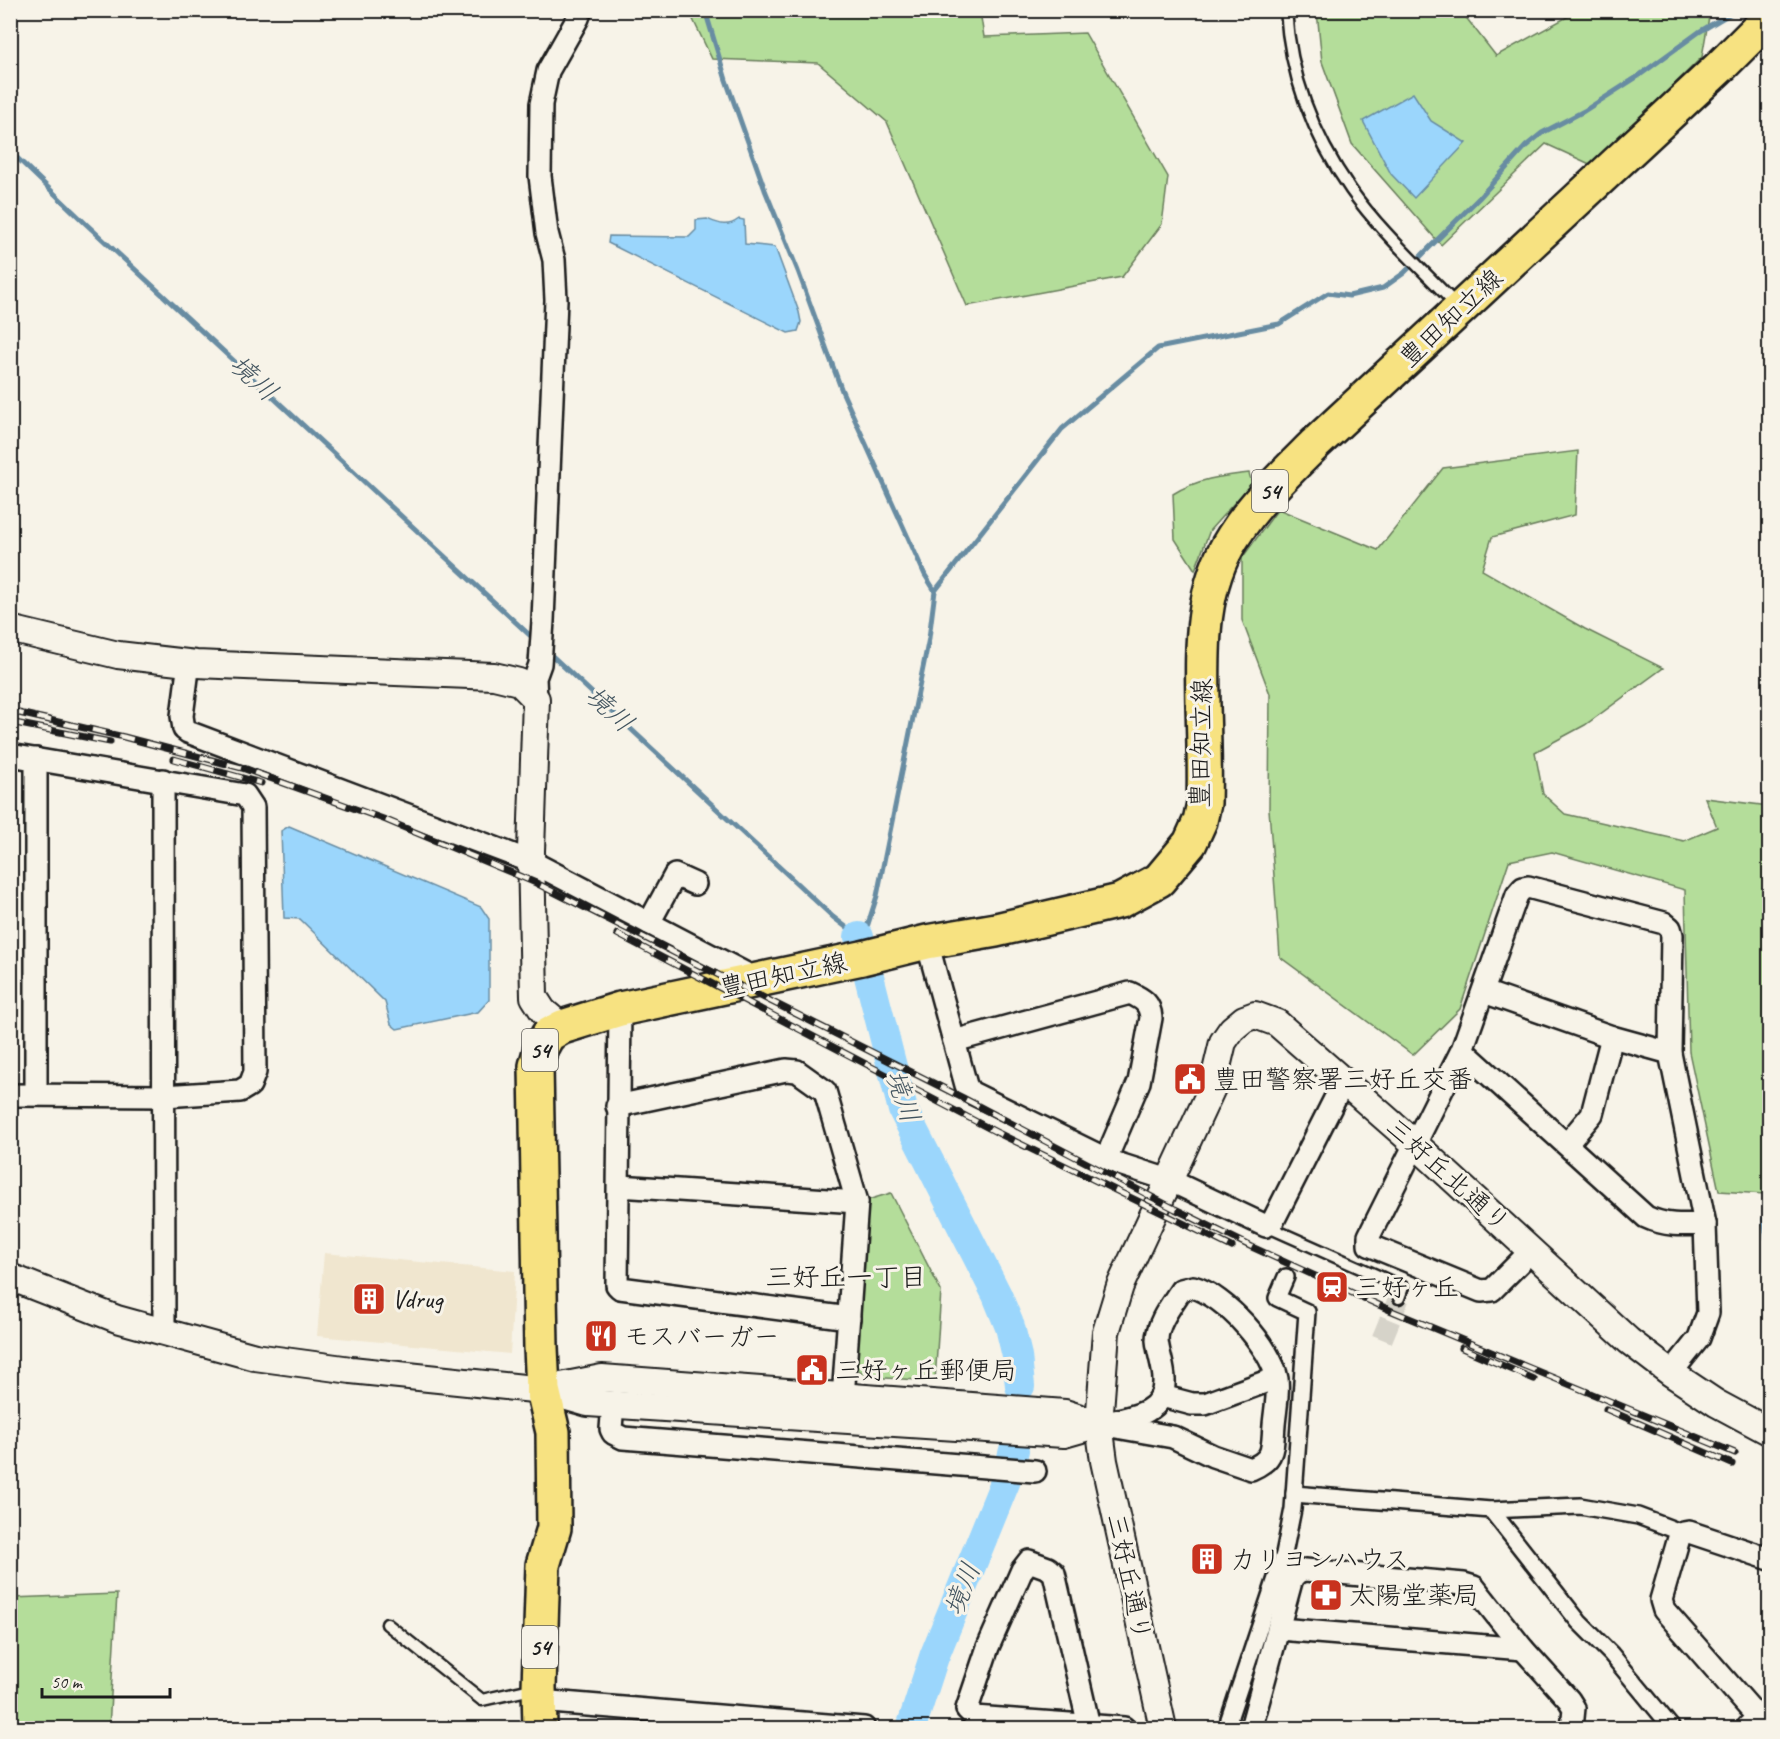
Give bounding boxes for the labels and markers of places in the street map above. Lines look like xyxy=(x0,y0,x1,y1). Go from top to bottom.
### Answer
public building icon: 豊田警察署三好丘交番 xyxy=(1172,1061,1208,1097)
place label: 豊田警察署三好丘交番 xyxy=(1213,1063,1473,1096)
station icon: 三好ヶ丘 xyxy=(1314,1269,1350,1305)
place label: 三好ヶ丘 xyxy=(1355,1271,1459,1304)
building icon: Vdrug xyxy=(351,1281,387,1317)
place label: Vdrug xyxy=(392,1283,444,1316)
restaurant icon: モスバーガー xyxy=(583,1318,619,1354)
place label: モスバーガー xyxy=(624,1320,779,1353)
public building icon: 三好ヶ丘郵便局 xyxy=(794,1352,830,1388)
place label: 三好ヶ丘郵便局 xyxy=(835,1354,1017,1387)
building icon: カリヨンハウス xyxy=(1189,1541,1225,1577)
place label: カリヨンハウス xyxy=(1230,1543,1409,1576)
pharmacy icon: 太陽堂薬局 xyxy=(1308,1577,1344,1613)
place label: 太陽堂薬局 xyxy=(1349,1579,1479,1612)

